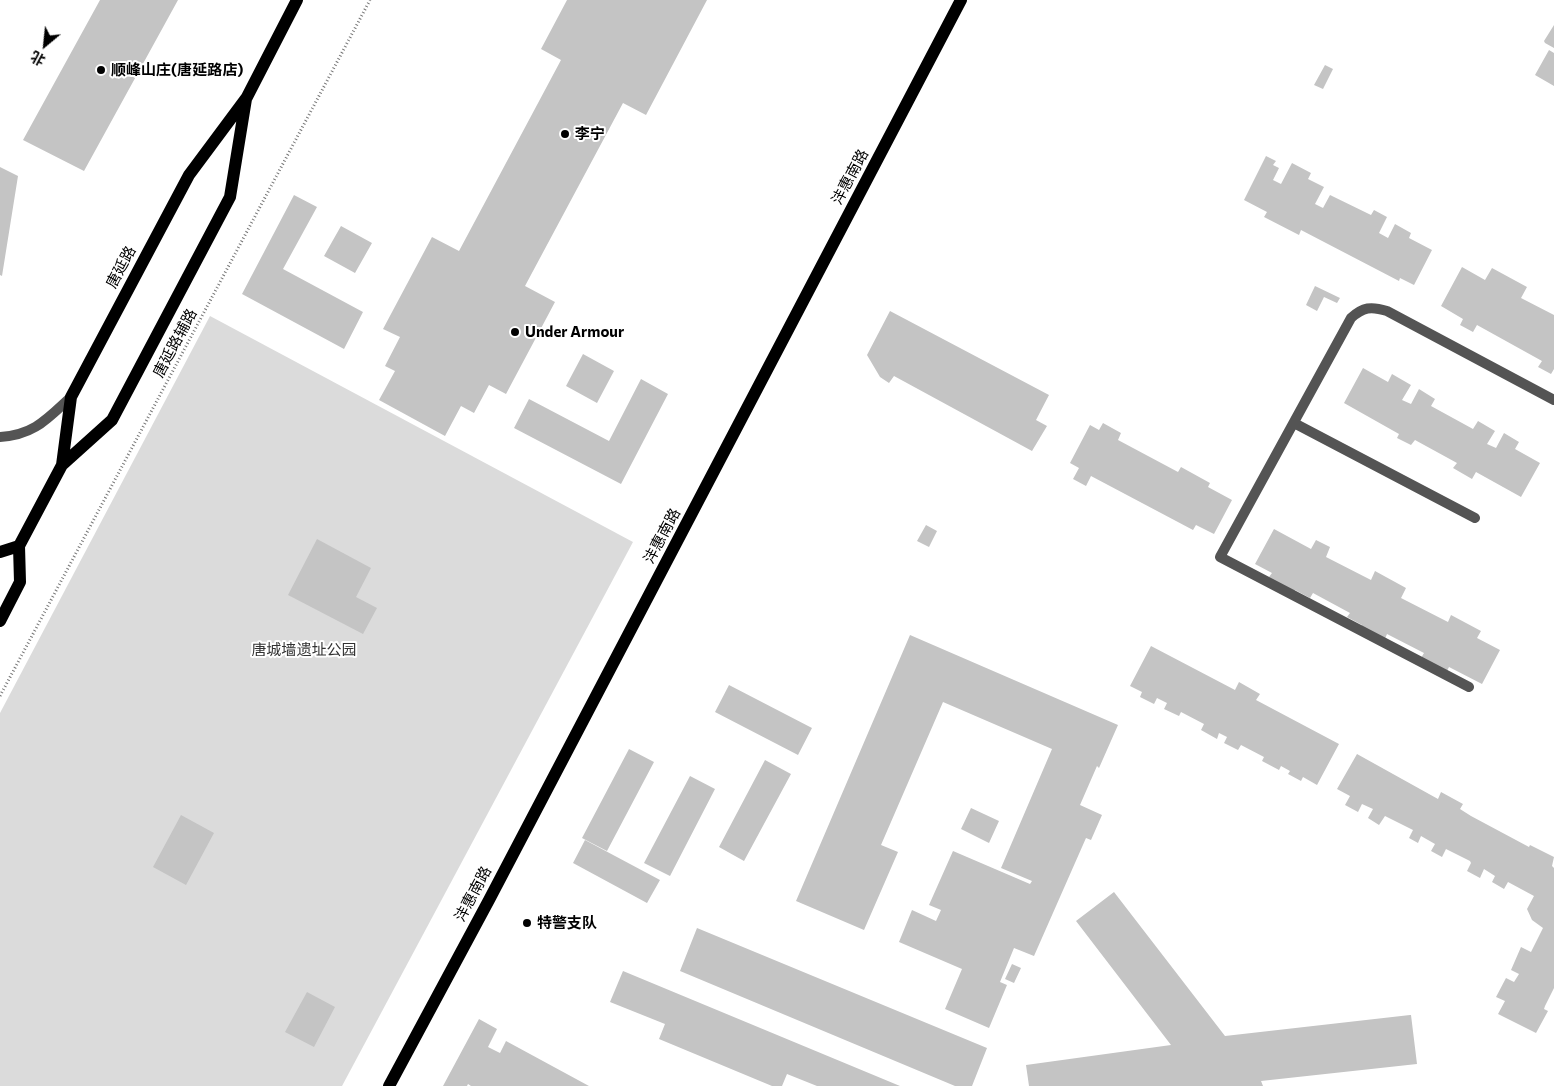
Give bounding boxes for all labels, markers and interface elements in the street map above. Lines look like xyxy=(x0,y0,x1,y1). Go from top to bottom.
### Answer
north arrow xyxy=(20,20,70,70)
text: 北 xyxy=(28,48,48,69)
place label: 顺峰山庄(唐延路店) xyxy=(111,61,243,79)
marker: 顺峰山庄(唐延路店) xyxy=(95,64,107,76)
place label: 李宁 xyxy=(575,125,605,143)
marker: 李宁 xyxy=(559,128,571,140)
street label: 沣惠南路 xyxy=(828,146,872,208)
street label: 唐延路 xyxy=(102,243,140,291)
street label: 唐延路辅路 xyxy=(149,306,201,380)
place label: Under Armour xyxy=(525,323,624,341)
marker: Under Armour xyxy=(509,326,521,338)
street label: 沣惠南路 xyxy=(640,505,684,567)
park label: 唐城墙遗址公园 xyxy=(252,641,356,659)
street label: 沣惠南路 xyxy=(451,863,495,925)
place label: 特警支队 xyxy=(537,914,597,932)
marker: 特警支队 xyxy=(521,917,533,929)

